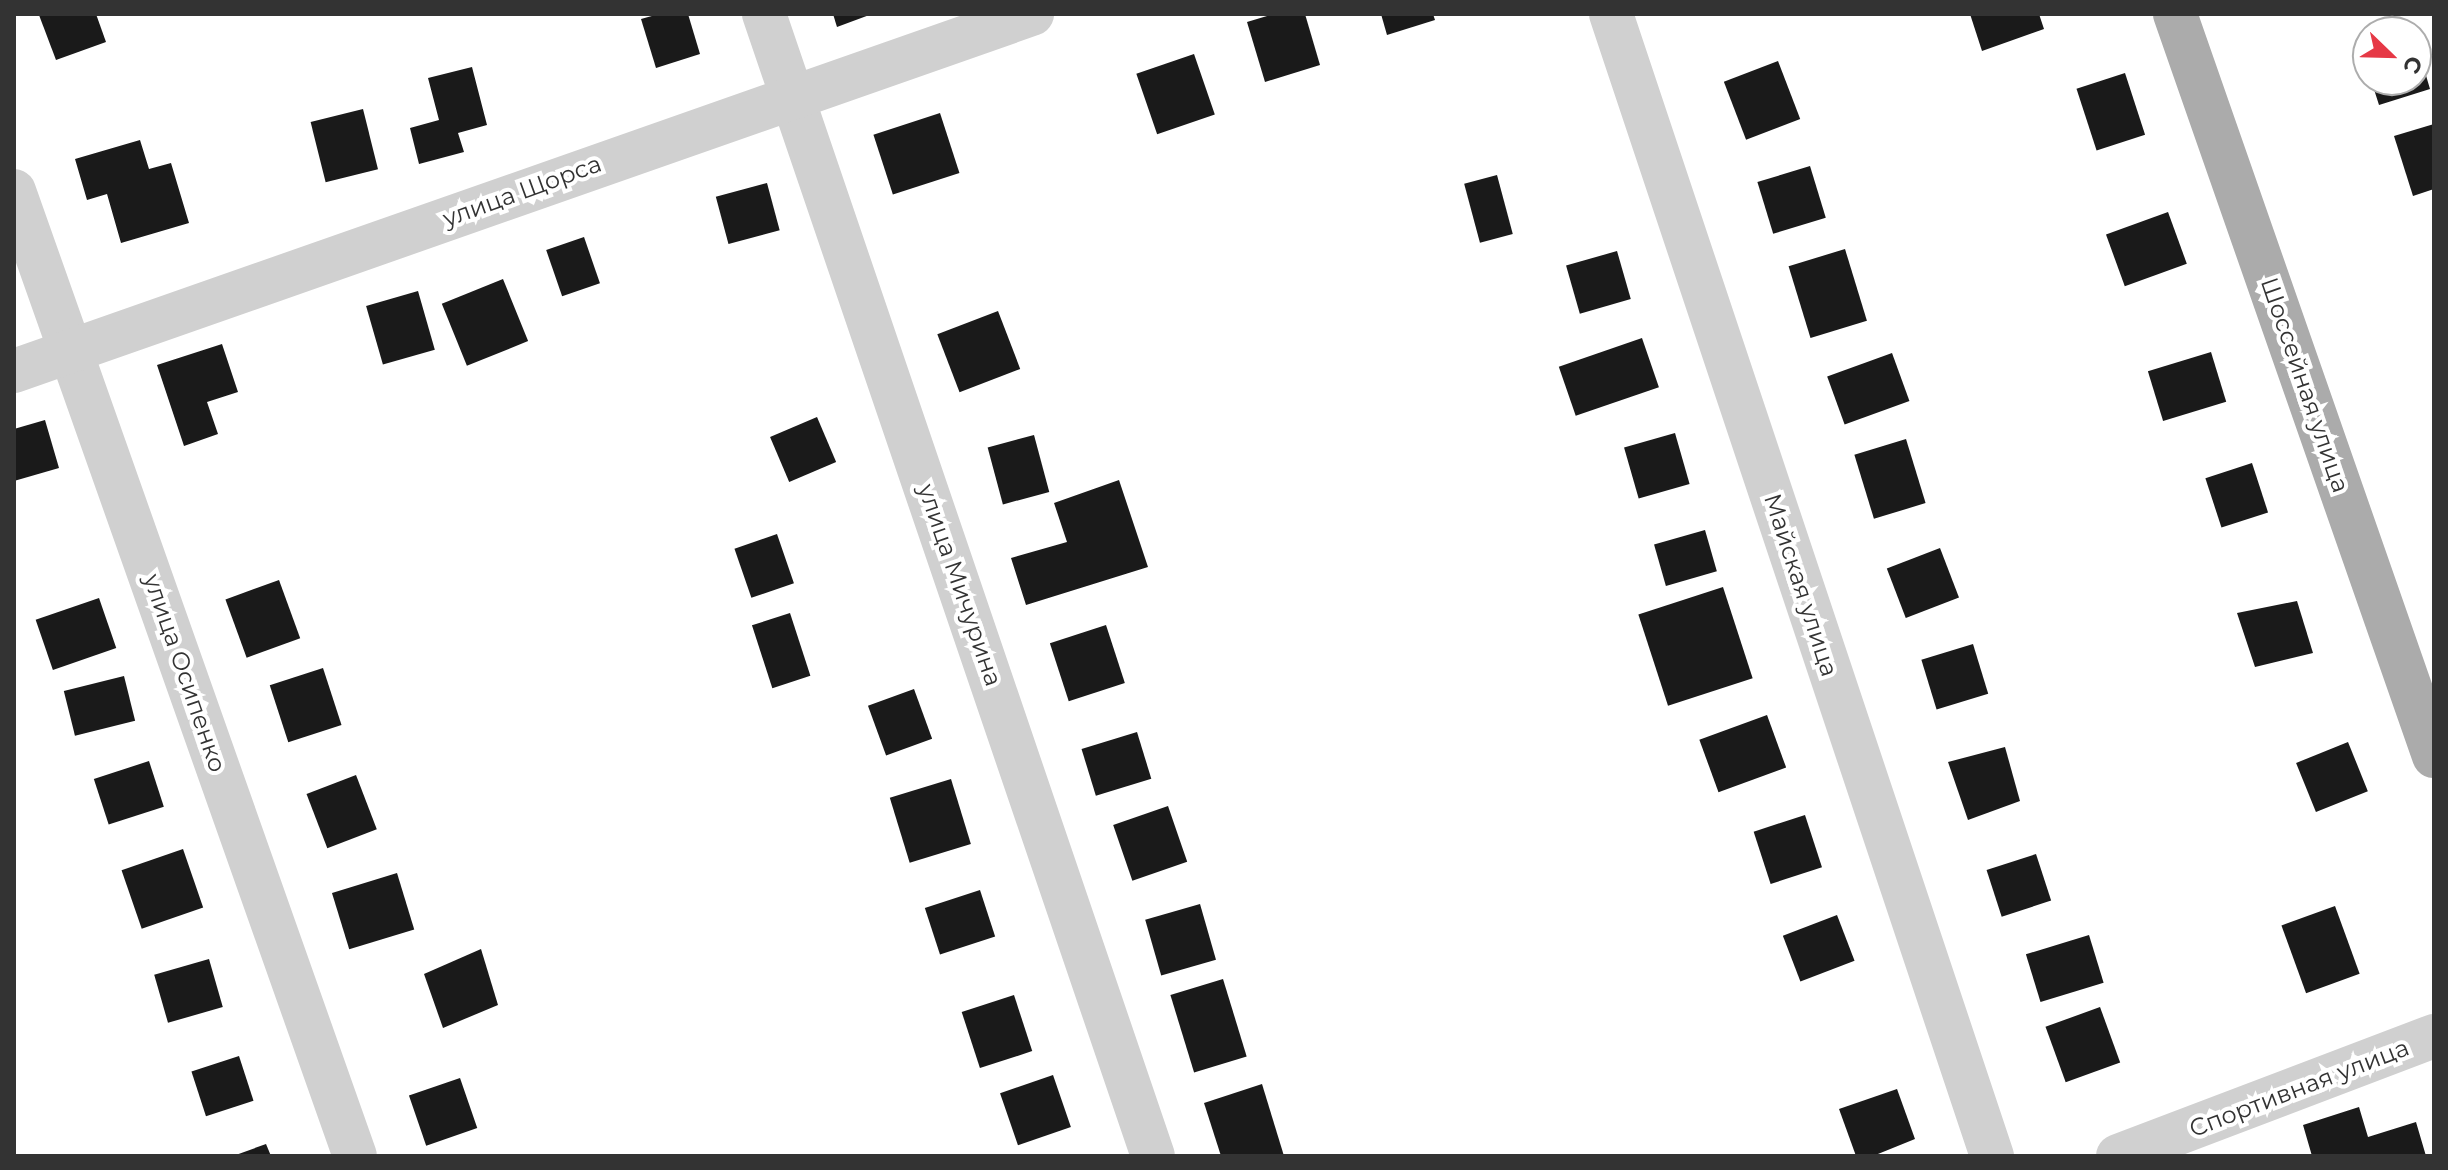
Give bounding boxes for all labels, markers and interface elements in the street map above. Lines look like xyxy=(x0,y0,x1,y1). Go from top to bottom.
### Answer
north arrow xyxy=(2352,16,2432,96)
text: С xyxy=(2397,52,2428,77)
street label: улица Щорса xyxy=(439,149,605,233)
street label: Шоссейная улица xyxy=(2255,274,2355,496)
street label: улица Мичурина xyxy=(912,480,1008,690)
street label: Майская улица xyxy=(1758,490,1844,680)
street label: улица Осипенко xyxy=(138,570,232,776)
street label: Спортивная улица xyxy=(2185,1033,2413,1143)

